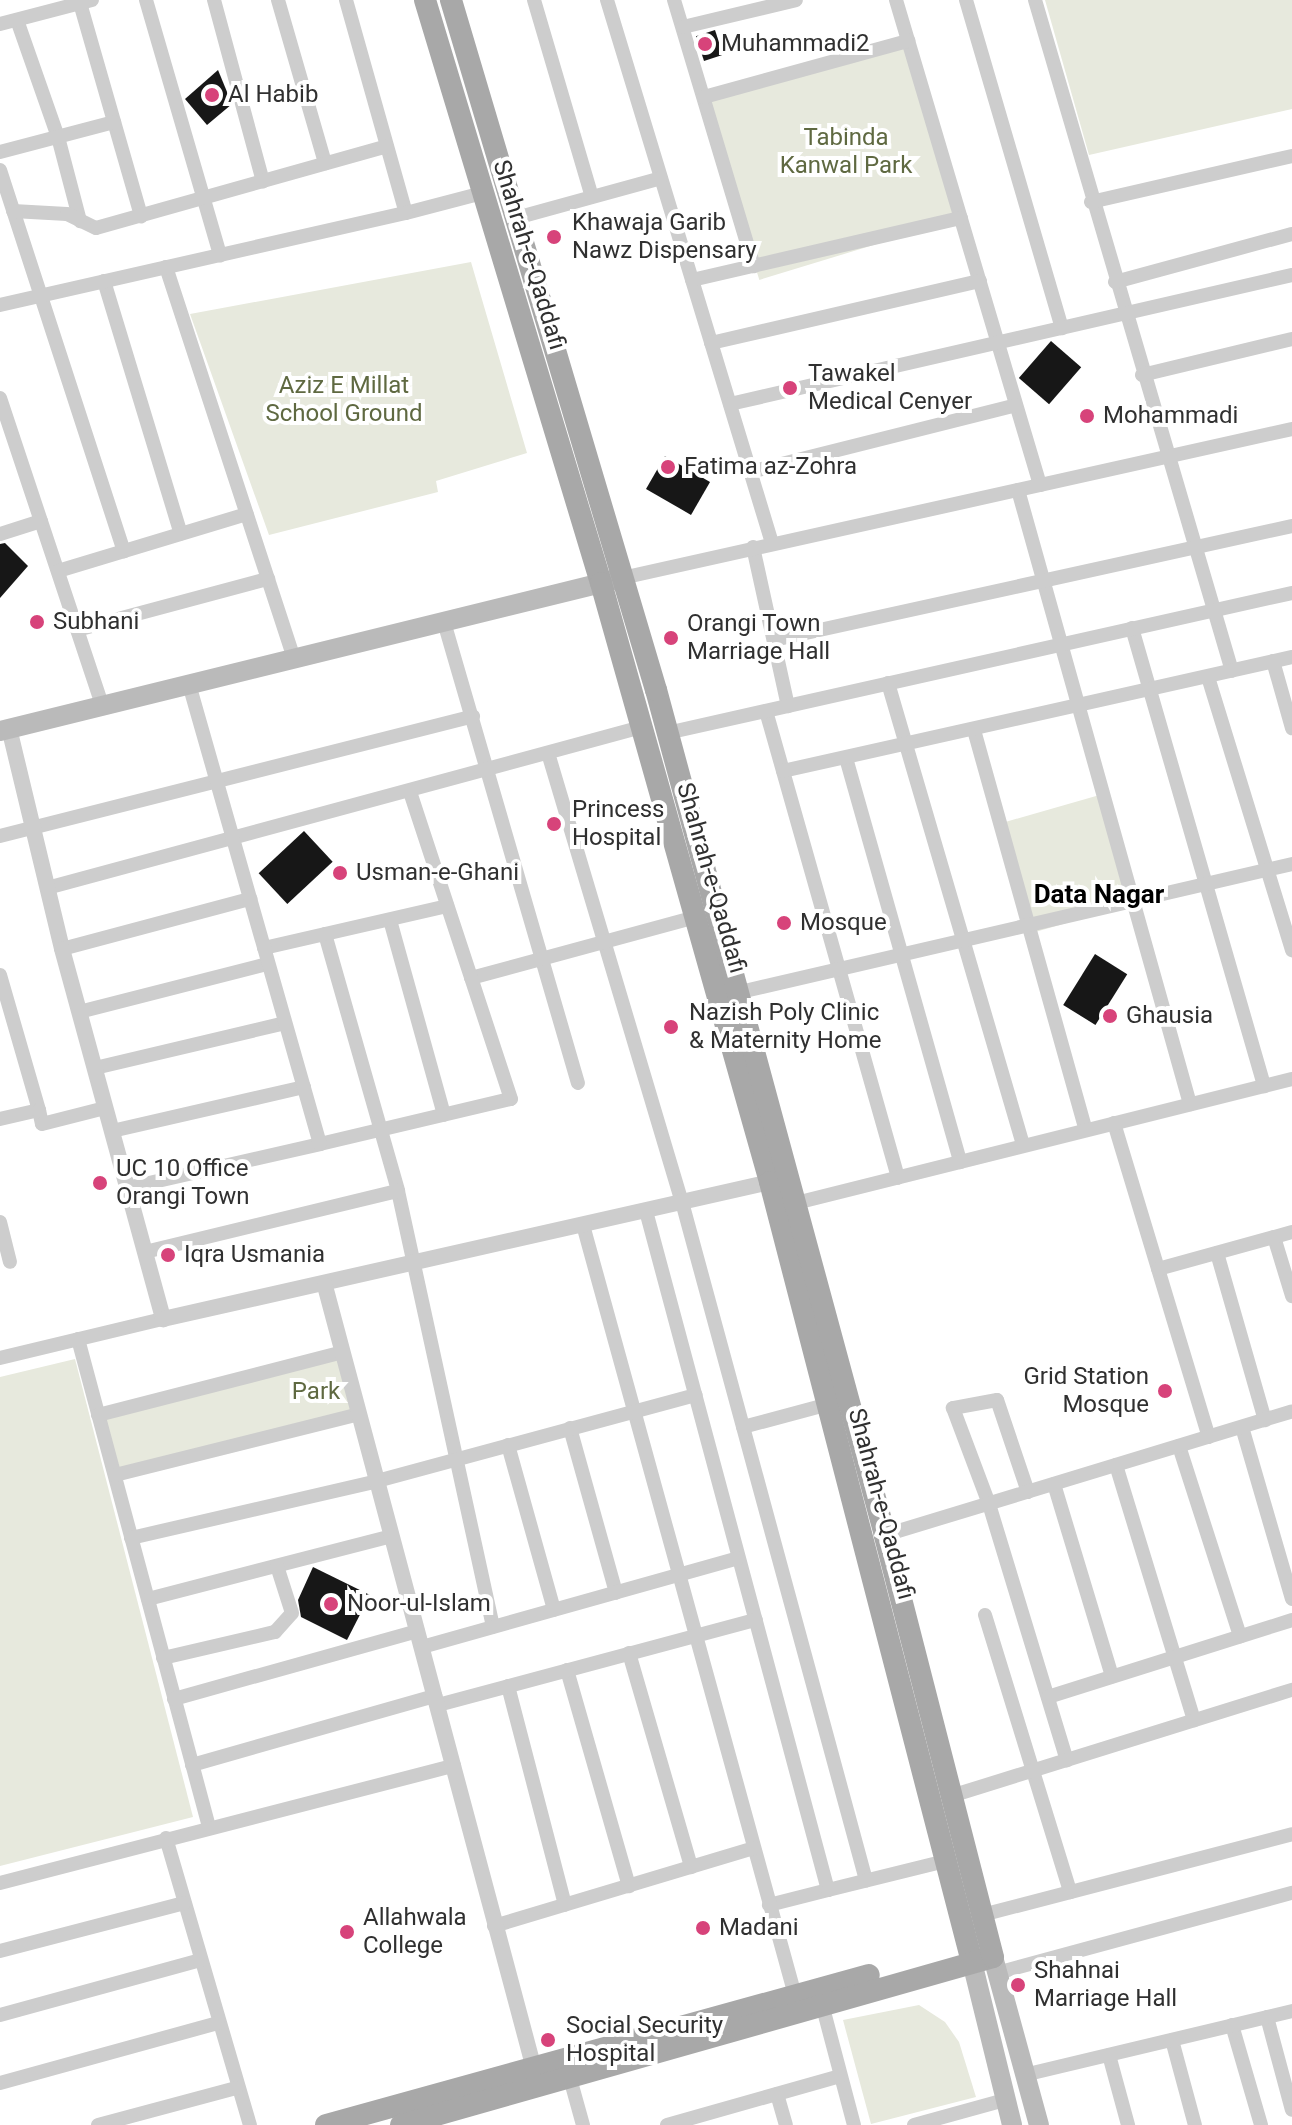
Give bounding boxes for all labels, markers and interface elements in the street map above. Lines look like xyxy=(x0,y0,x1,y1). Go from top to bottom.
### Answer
place label: Muhammadi2 xyxy=(721,30,869,58)
marker: Muhammadi2 xyxy=(696,35,714,53)
place label: Al Habib xyxy=(228,81,318,109)
marker: Al Habib xyxy=(203,86,221,104)
park label: Tabinda Kanwal Park xyxy=(780,124,912,180)
street label: Shahrah-e-Qaddafi xyxy=(486,157,572,353)
place label: Khawaja Garib Nawz Dispensary xyxy=(572,209,757,265)
marker: Khawaja Garib Nawz Dispensary xyxy=(543,226,565,248)
place label: Tawakel Medical Cenyer xyxy=(808,360,972,416)
park label: Aziz E Millat School Ground xyxy=(265,372,423,428)
marker: Tawakel Medical Cenyer xyxy=(779,377,801,399)
place label: Mohammadi xyxy=(1103,402,1238,430)
marker: Mohammadi xyxy=(1078,407,1096,425)
place label: Fatima az-Zohra xyxy=(684,453,857,481)
marker: Fatima az-Zohra xyxy=(659,458,677,476)
place label: Subhani xyxy=(53,608,139,636)
place label: Orangi Town Marriage Hall xyxy=(687,610,830,666)
marker: Subhani xyxy=(28,613,46,631)
marker: Orangi Town Marriage Hall xyxy=(662,629,680,647)
street label: Shahrah-e-Qaddafi xyxy=(670,780,752,976)
place label: Princess Hospital xyxy=(572,796,664,852)
marker: Princess Hospital xyxy=(543,813,565,835)
place label: Usman-e-Ghani xyxy=(356,859,519,887)
marker: Usman-e-Ghani xyxy=(331,864,349,882)
district label: Data Nagar xyxy=(1034,879,1164,911)
place label: Mosque xyxy=(800,909,887,937)
marker: Mosque xyxy=(775,914,793,932)
place label: Nazish Poly Clinic & Maternity Home xyxy=(689,999,881,1055)
place label: Ghausia xyxy=(1126,1002,1213,1030)
marker: Ghausia xyxy=(1101,1007,1119,1025)
marker: Nazish Poly Clinic & Maternity Home xyxy=(660,1016,682,1038)
place label: UC 10 Office Orangi Town xyxy=(116,1155,250,1211)
marker: UC 10 Office Orangi Town xyxy=(91,1174,109,1192)
place label: Iqra Usmania xyxy=(184,1241,325,1269)
marker: Iqra Usmania xyxy=(159,1246,177,1264)
place label: Grid Station Mosque xyxy=(1023,1363,1149,1419)
park label: Park xyxy=(292,1378,340,1406)
marker: Grid Station Mosque xyxy=(1156,1382,1174,1400)
street label: Shahrah-e-Qaddafi xyxy=(842,1405,920,1603)
place label: Noor-ul-Islam xyxy=(347,1590,491,1618)
marker: Noor-ul-Islam xyxy=(322,1595,340,1613)
place label: Allahwala College xyxy=(363,1904,467,1960)
place label: Madani xyxy=(719,1914,799,1942)
marker: Madani xyxy=(694,1919,712,1937)
marker: Allahwala College xyxy=(338,1923,356,1941)
place label: Shahnai Marriage Hall xyxy=(1034,1957,1177,2013)
marker: Shahnai Marriage Hall xyxy=(1009,1976,1027,1994)
place label: Social Security Hospital xyxy=(566,2012,723,2068)
marker: Social Security Hospital xyxy=(537,2029,559,2051)

